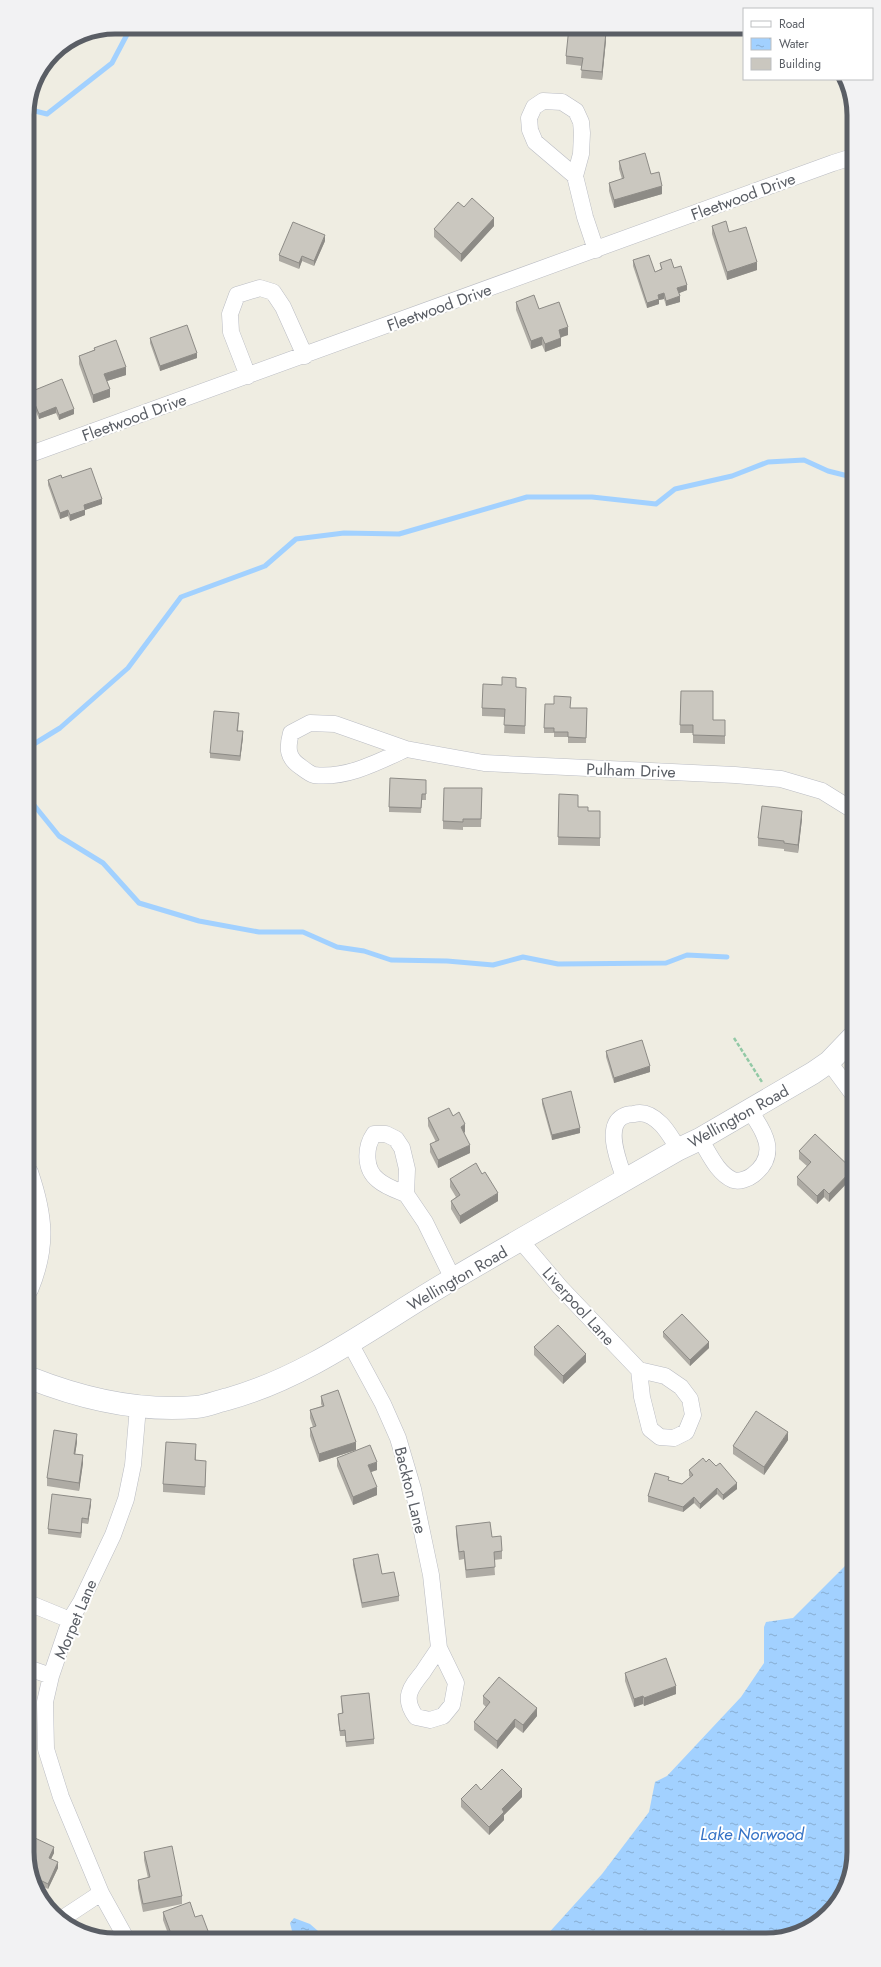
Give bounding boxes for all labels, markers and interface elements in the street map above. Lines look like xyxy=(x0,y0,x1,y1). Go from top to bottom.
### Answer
legend xyxy=(743,8,873,80)
text: Road xyxy=(779,15,805,33)
text: Water xyxy=(779,35,810,53)
text: Building xyxy=(779,55,821,73)
street label: Fleetwood Drive xyxy=(688,167,799,226)
street label: Fleetwood Drive xyxy=(384,278,495,337)
street label: Fleetwood Drive xyxy=(79,388,190,447)
street label: Pulham Drive xyxy=(586,757,676,784)
street label: Wellington Road xyxy=(684,1079,793,1154)
street label: Wellington Road xyxy=(403,1240,512,1316)
street label: Liverpool Lane xyxy=(537,1262,620,1351)
street label: Backton Lane xyxy=(389,1444,432,1536)
street label: Morpet Lane xyxy=(48,1576,103,1663)
water label: Lake Norwood xyxy=(700,1822,805,1846)

